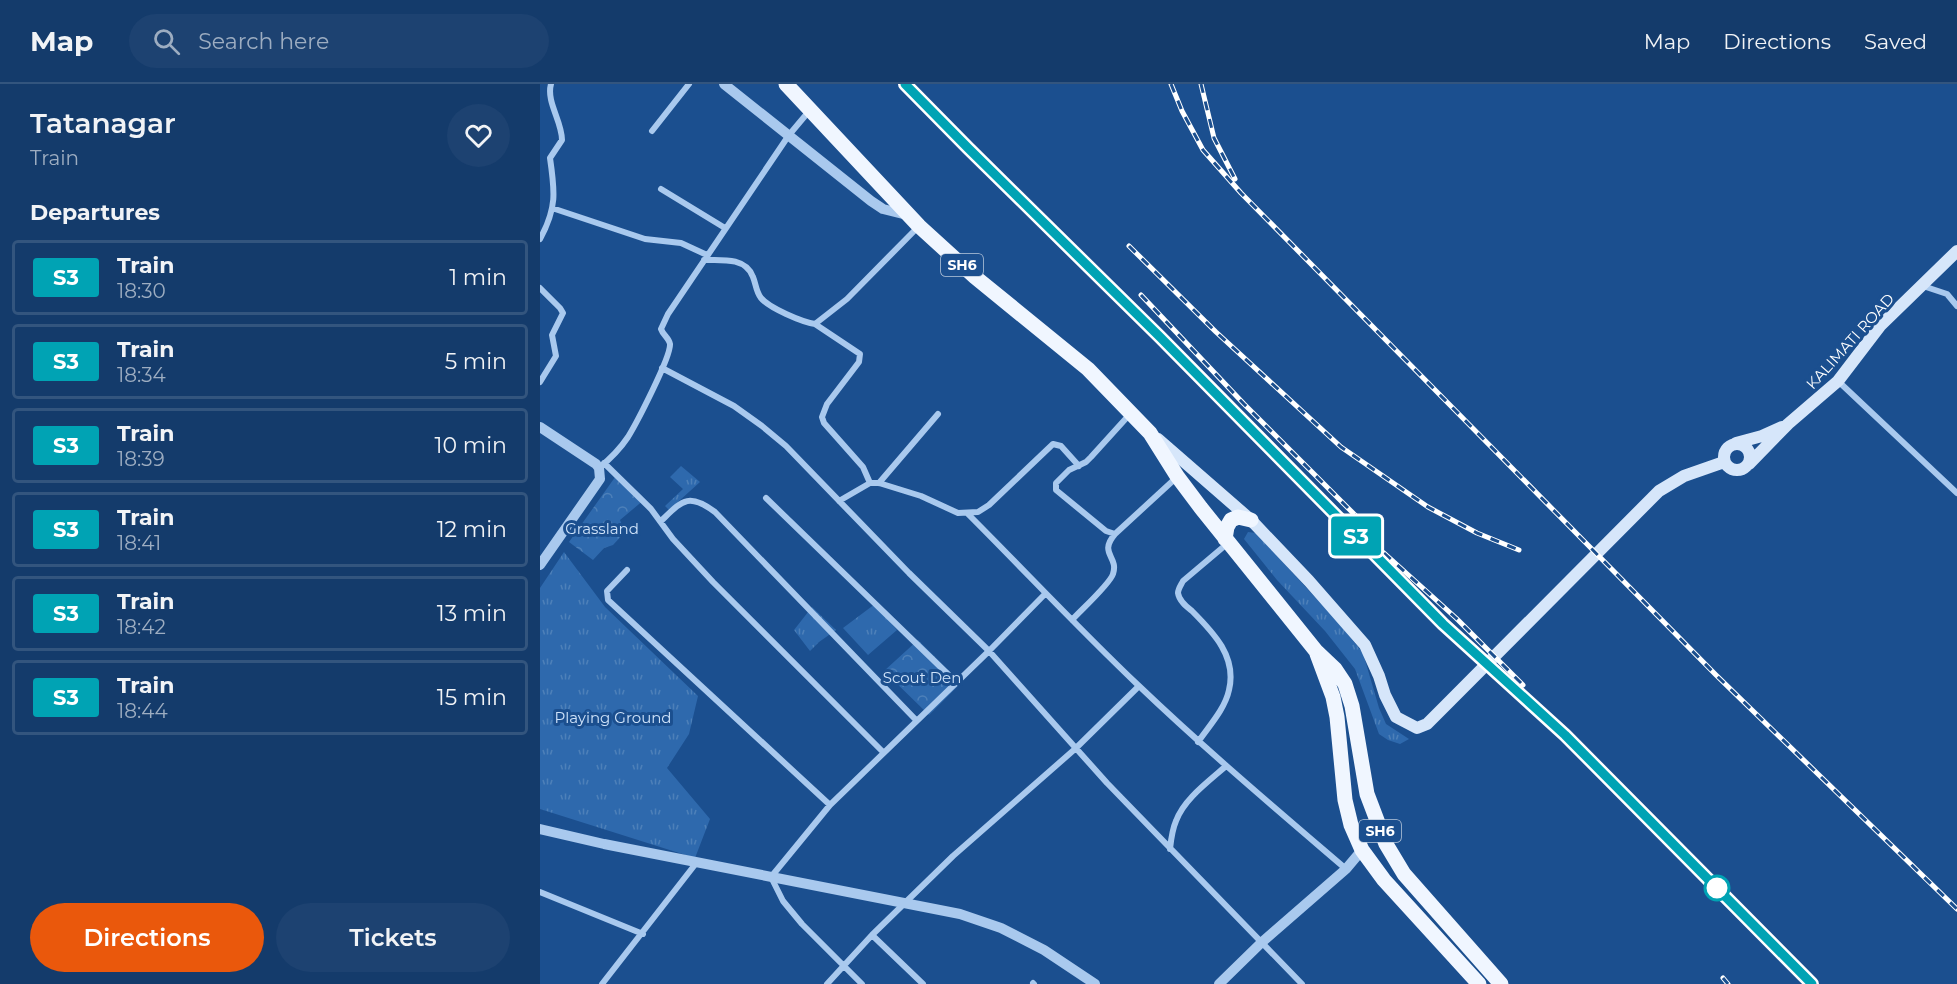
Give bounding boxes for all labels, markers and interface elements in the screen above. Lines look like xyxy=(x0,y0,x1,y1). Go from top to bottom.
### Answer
search box xyxy=(129,14,549,68)
text: Map xyxy=(30,24,93,58)
icon: search xyxy=(150,25,183,58)
text: Search here xyxy=(198,28,329,55)
text: Map xyxy=(1644,29,1690,54)
text: Directions xyxy=(1723,29,1831,54)
text: Saved xyxy=(1864,29,1927,54)
button: heart xyxy=(447,104,510,167)
text: Tatanagar xyxy=(30,106,176,140)
text: Train xyxy=(30,146,79,170)
text: Departures xyxy=(30,199,160,226)
text: Train xyxy=(117,252,174,279)
road number: SH6 xyxy=(941,254,983,276)
text: 1 min xyxy=(449,264,507,291)
text: S3 xyxy=(53,265,79,290)
text: 18:30 xyxy=(117,279,166,303)
street label: KALIMATI ROAD xyxy=(1802,289,1898,393)
text: Train xyxy=(117,336,174,363)
text: 5 min xyxy=(445,348,507,375)
text: S3 xyxy=(53,349,79,374)
text: 18:34 xyxy=(117,363,166,387)
text: Train xyxy=(117,420,174,447)
text: 10 min xyxy=(435,432,507,459)
text: S3 xyxy=(53,433,79,458)
text: 18:39 xyxy=(117,447,165,471)
text: Train xyxy=(117,504,174,531)
text: 12 min xyxy=(437,516,507,543)
line badge: S3 xyxy=(1329,516,1383,556)
text: S3 xyxy=(53,517,79,542)
park label: Grassland xyxy=(565,519,639,538)
text: S3 xyxy=(1343,524,1369,549)
text: 18:41 xyxy=(117,531,161,555)
text: Train xyxy=(117,588,174,615)
text: 13 min xyxy=(437,600,507,627)
text: S3 xyxy=(53,601,79,626)
text: 18:42 xyxy=(117,615,166,639)
park label: Scout Den xyxy=(883,668,961,687)
text: Train xyxy=(117,672,174,699)
text: 15 min xyxy=(437,684,507,711)
text: S3 xyxy=(53,685,79,710)
text: 18:44 xyxy=(117,699,168,723)
park label: Playing Ground xyxy=(554,708,672,727)
road number: SH6 xyxy=(1359,820,1401,842)
unlabelled marker xyxy=(1704,875,1730,901)
button: Directions xyxy=(30,903,264,972)
button: Tickets xyxy=(276,903,510,972)

